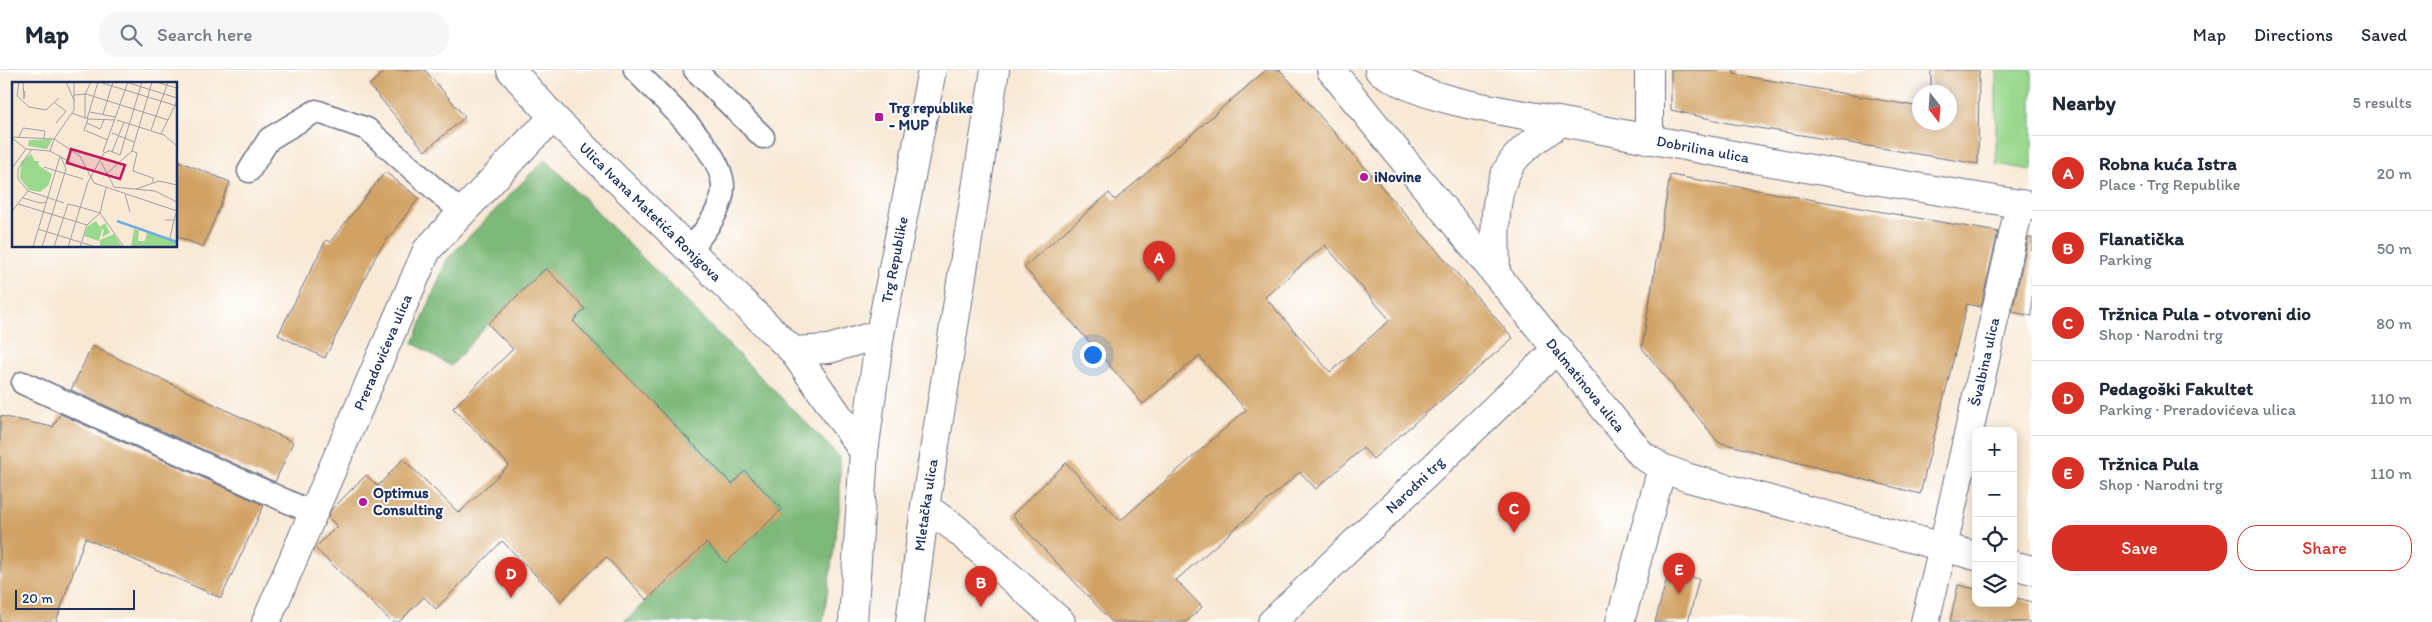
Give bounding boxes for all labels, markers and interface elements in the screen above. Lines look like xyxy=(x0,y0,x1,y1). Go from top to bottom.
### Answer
search box xyxy=(99,12,449,57)
text: Map xyxy=(25,20,69,49)
icon: search xyxy=(117,21,145,49)
text: Search here xyxy=(157,23,252,46)
text: Map xyxy=(2193,24,2226,46)
text: Directions xyxy=(2254,24,2333,46)
text: Saved xyxy=(2361,24,2407,46)
inset map xyxy=(12,82,178,248)
north arrow xyxy=(1912,85,1957,130)
text: Nearby xyxy=(2052,90,2116,115)
text: 5 results xyxy=(2352,93,2412,112)
place label: Trg republike - MUP xyxy=(888,99,973,134)
marker: Trg republike - MUP xyxy=(873,111,885,123)
street label: Dobrilina ulica xyxy=(1655,132,1751,167)
street label: Ulica Ivana Matetića Ronjgova xyxy=(575,138,726,286)
text: Robna kuća Istra xyxy=(2099,152,2237,175)
text: A xyxy=(2063,164,2073,183)
text: 20 m xyxy=(2377,164,2412,183)
place label: iNovine xyxy=(1374,168,1422,186)
marker: iNovine xyxy=(1358,171,1370,183)
text: Place · Trg Republike xyxy=(2099,175,2240,194)
street label: Trg Republike xyxy=(877,215,912,305)
text: Flanatička xyxy=(2099,227,2184,250)
text: B xyxy=(2063,239,2073,258)
text: 50 m xyxy=(2377,239,2412,258)
pin: A xyxy=(1143,241,1175,282)
text: Parking xyxy=(2099,250,2152,269)
street label: Preradovićeva ulica xyxy=(350,291,416,413)
text: Tržnica Pula - otvoreni dio xyxy=(2099,302,2311,325)
text: C xyxy=(2063,314,2073,333)
text: 80 m xyxy=(2376,314,2412,333)
street label: Švalbina ulica xyxy=(1966,316,2003,408)
text: Shop · Narodni trg xyxy=(2099,325,2223,344)
street label: Dalmatinova ulica xyxy=(1542,334,1629,436)
your location xyxy=(1080,342,1106,368)
text: Pedagoški Fakultet xyxy=(2099,377,2253,400)
text: D xyxy=(2063,389,2073,408)
text: 110 m xyxy=(2370,389,2412,408)
text: Parking · Preradovićeva ulica xyxy=(2099,400,2296,419)
map controls xyxy=(1972,427,2017,607)
button: + xyxy=(1972,427,2017,472)
text: Tržnica Pula xyxy=(2099,452,2199,475)
street label: Narodni trg xyxy=(1382,453,1448,517)
street label: Mletačka ulica xyxy=(910,457,942,552)
text: E xyxy=(2064,464,2072,483)
text: 110 m xyxy=(2370,464,2412,483)
button: − xyxy=(1972,472,2017,517)
text: Shop · Narodni trg xyxy=(2099,475,2223,494)
place label: Optimus Consulting xyxy=(373,484,443,520)
pin: C xyxy=(1498,492,1530,533)
marker: Optimus Consulting xyxy=(357,496,369,508)
button: locate xyxy=(1972,517,2017,562)
button: Save xyxy=(2052,525,2227,571)
button: Share xyxy=(2237,525,2412,571)
pin: E xyxy=(1663,553,1695,594)
pin: D xyxy=(495,557,527,598)
button: layers xyxy=(1972,562,2017,607)
pin: B xyxy=(965,566,997,607)
scale bar xyxy=(15,587,135,610)
text: 20 m xyxy=(22,590,53,607)

